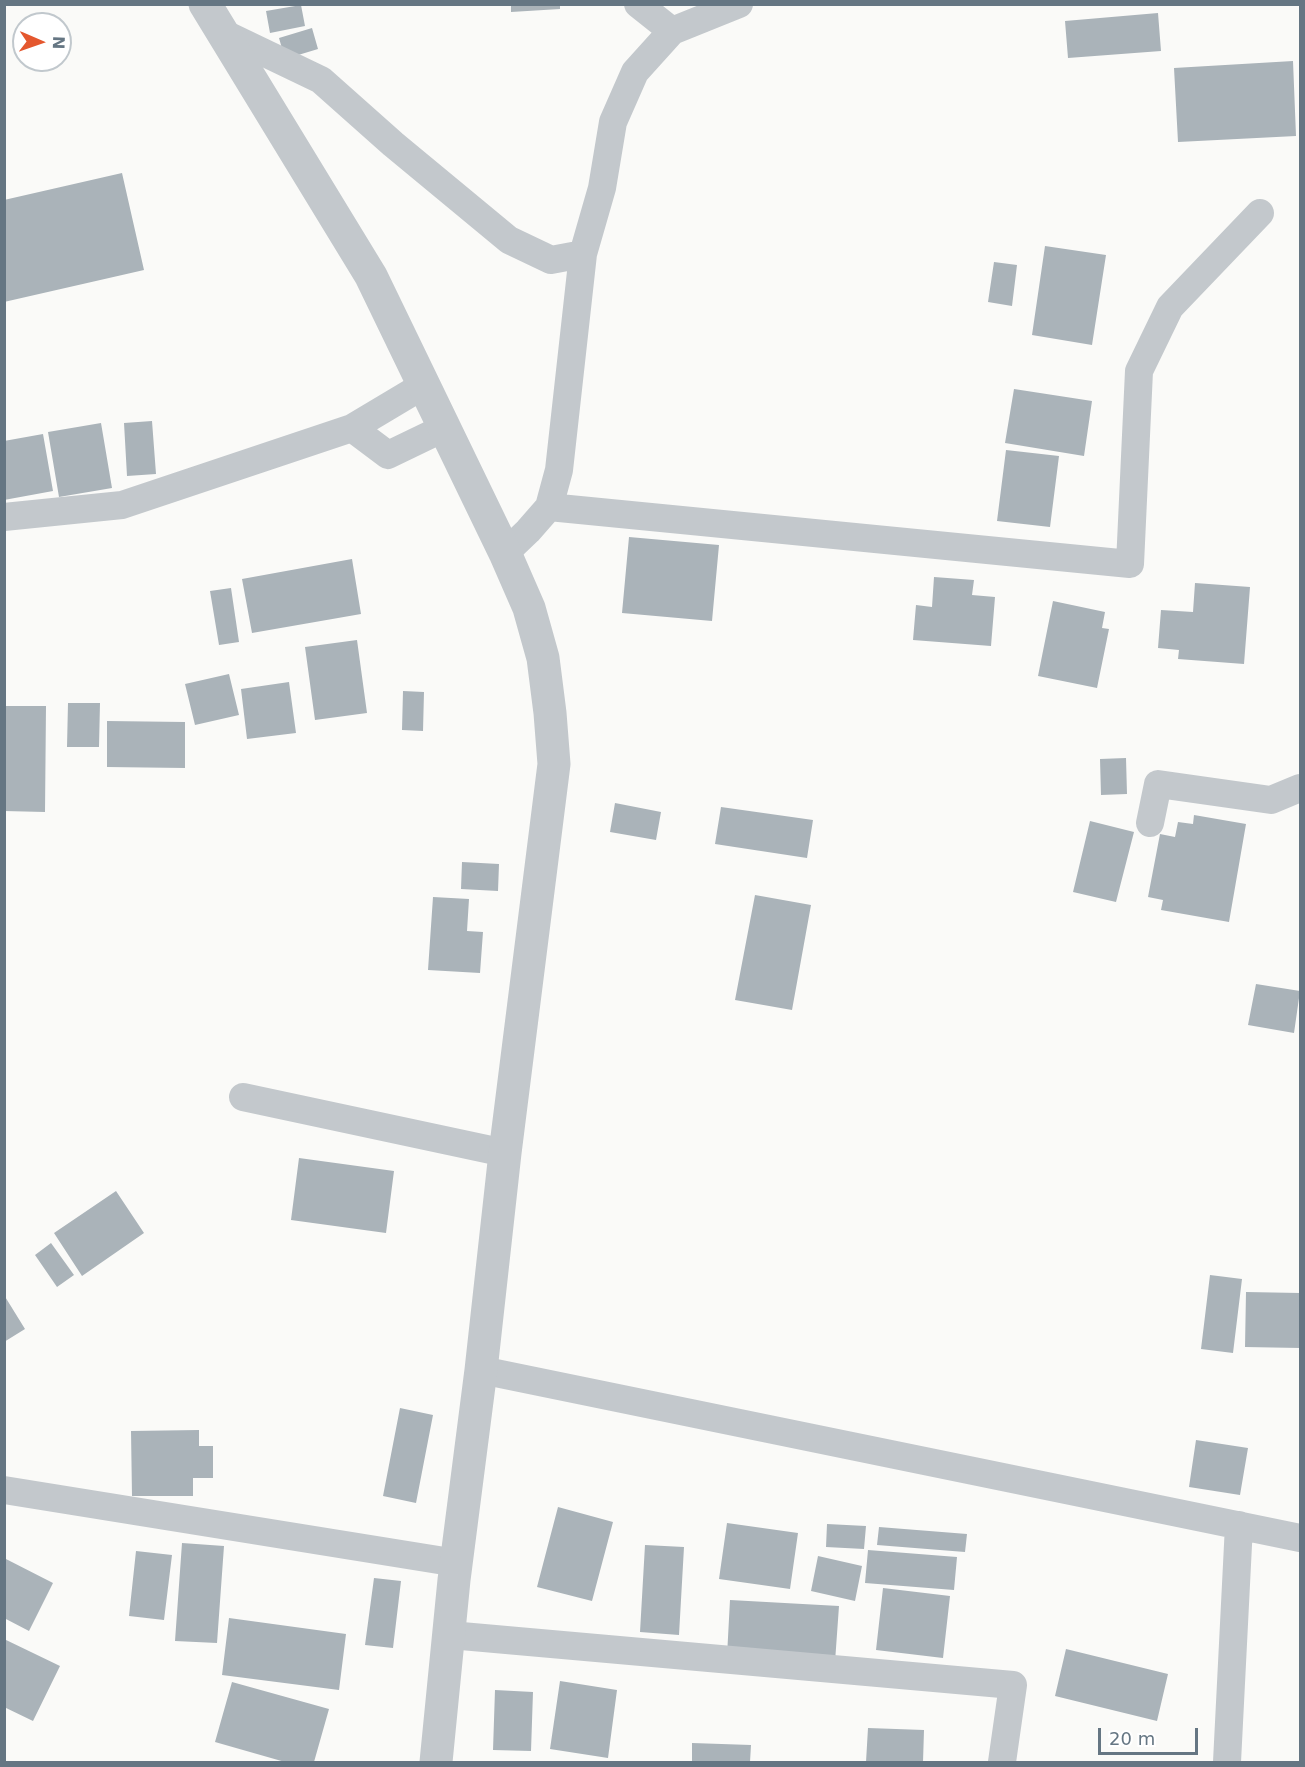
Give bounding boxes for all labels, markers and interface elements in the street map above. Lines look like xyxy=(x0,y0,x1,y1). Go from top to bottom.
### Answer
north arrow xyxy=(12,12,72,72)
text: N xyxy=(49,36,68,50)
scale bar xyxy=(1101,1716,1202,1754)
text: 20 m xyxy=(1109,1728,1155,1749)

